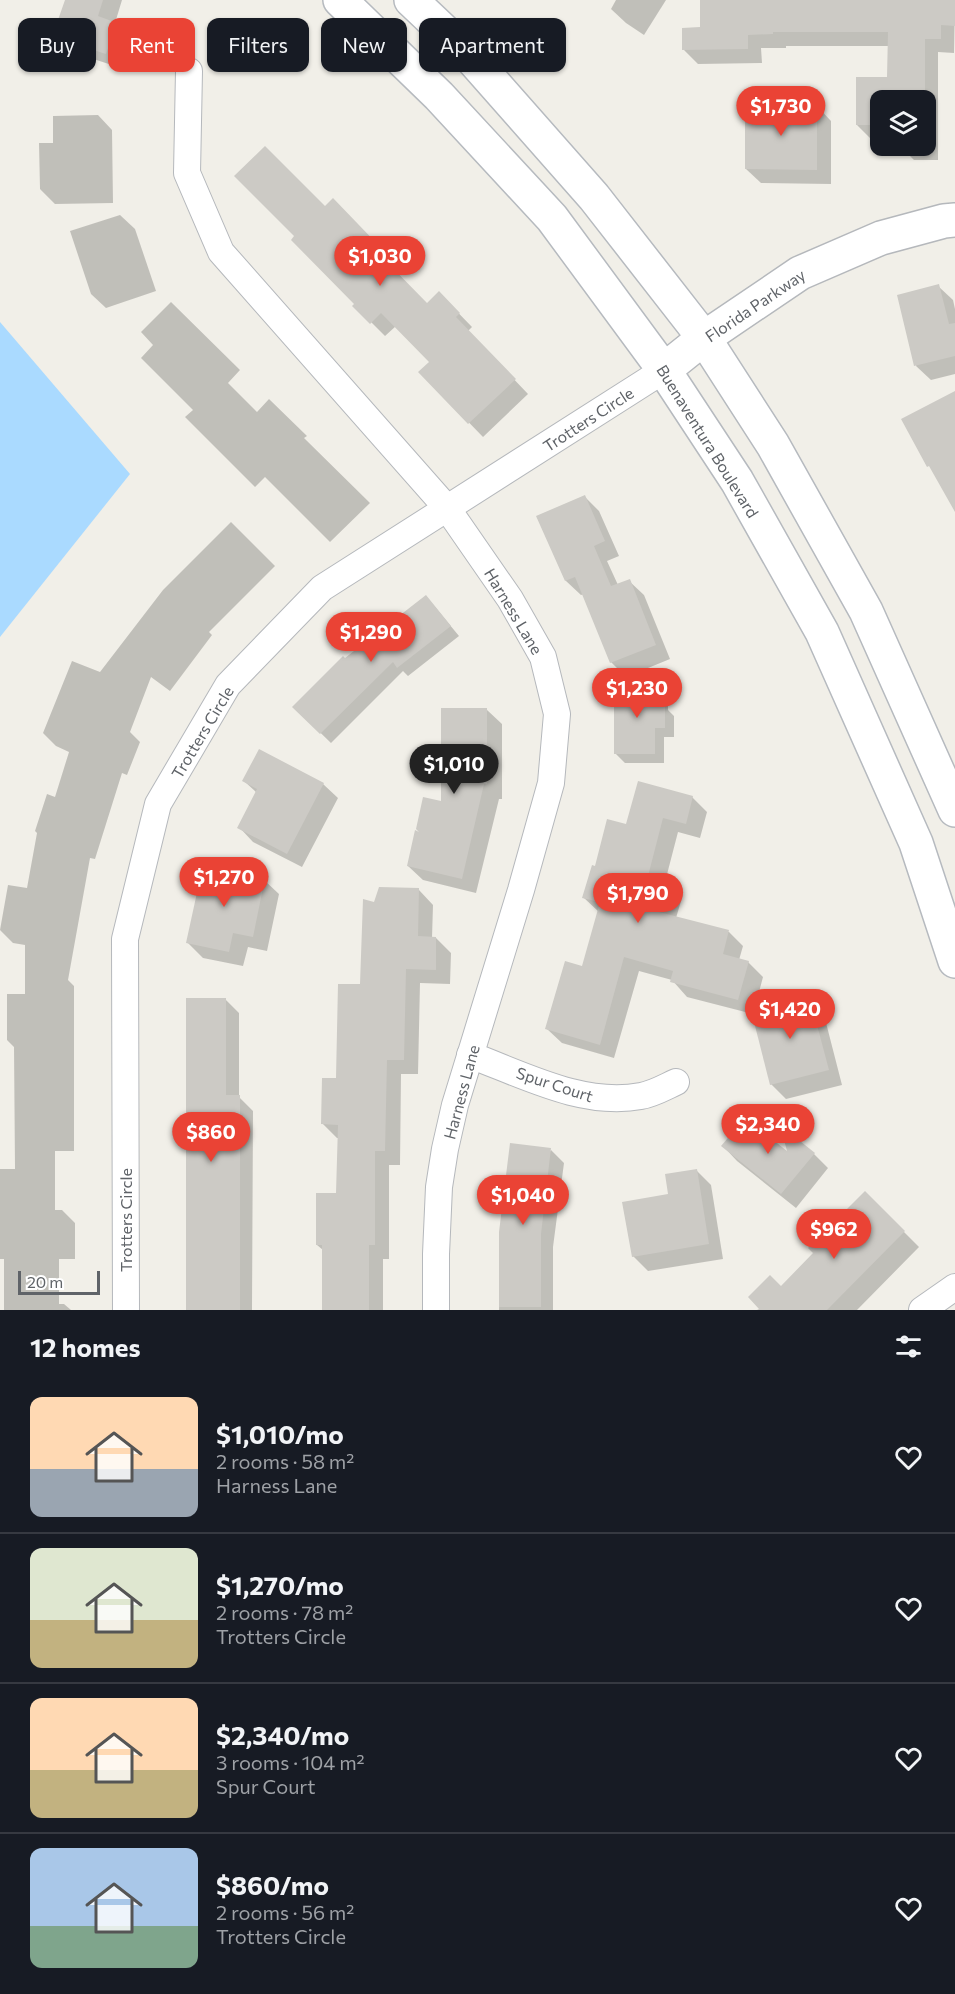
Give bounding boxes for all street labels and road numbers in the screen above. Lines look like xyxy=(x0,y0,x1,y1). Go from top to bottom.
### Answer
street label: Florida Parkway xyxy=(701,265,809,345)
street label: Buenaventura Boulevard xyxy=(653,361,763,521)
street label: Trotters Circle xyxy=(539,383,637,455)
street label: Harness Lane xyxy=(481,564,547,658)
street label: Trotters Circle xyxy=(167,683,237,781)
street label: Harness Lane xyxy=(439,1043,483,1141)
street label: Spur Court xyxy=(514,1063,596,1105)
street label: Trotters Circle xyxy=(116,1168,135,1272)

